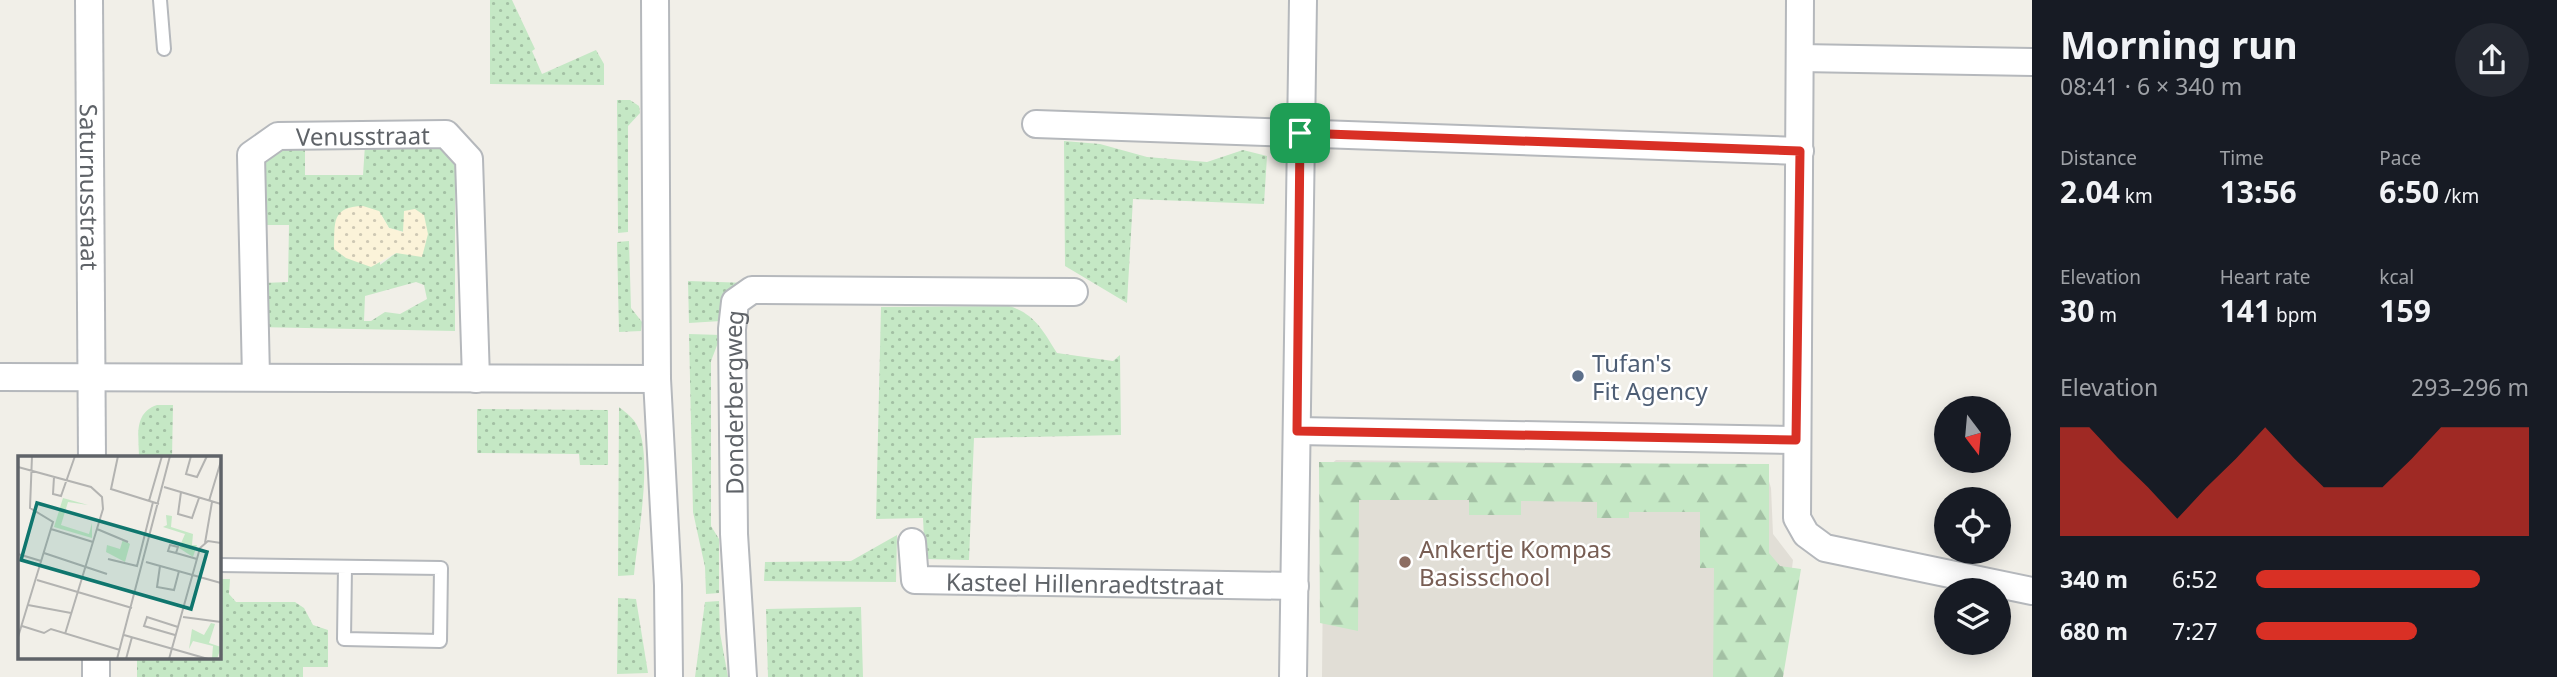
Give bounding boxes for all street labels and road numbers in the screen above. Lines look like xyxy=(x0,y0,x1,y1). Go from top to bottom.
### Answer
street label: Saturnusstraat xyxy=(73,104,107,271)
street label: Venusstraat xyxy=(296,118,430,152)
street label: Donderbergweg xyxy=(715,308,751,495)
street label: Kasteel Hillenraedtstraat xyxy=(946,564,1224,601)

